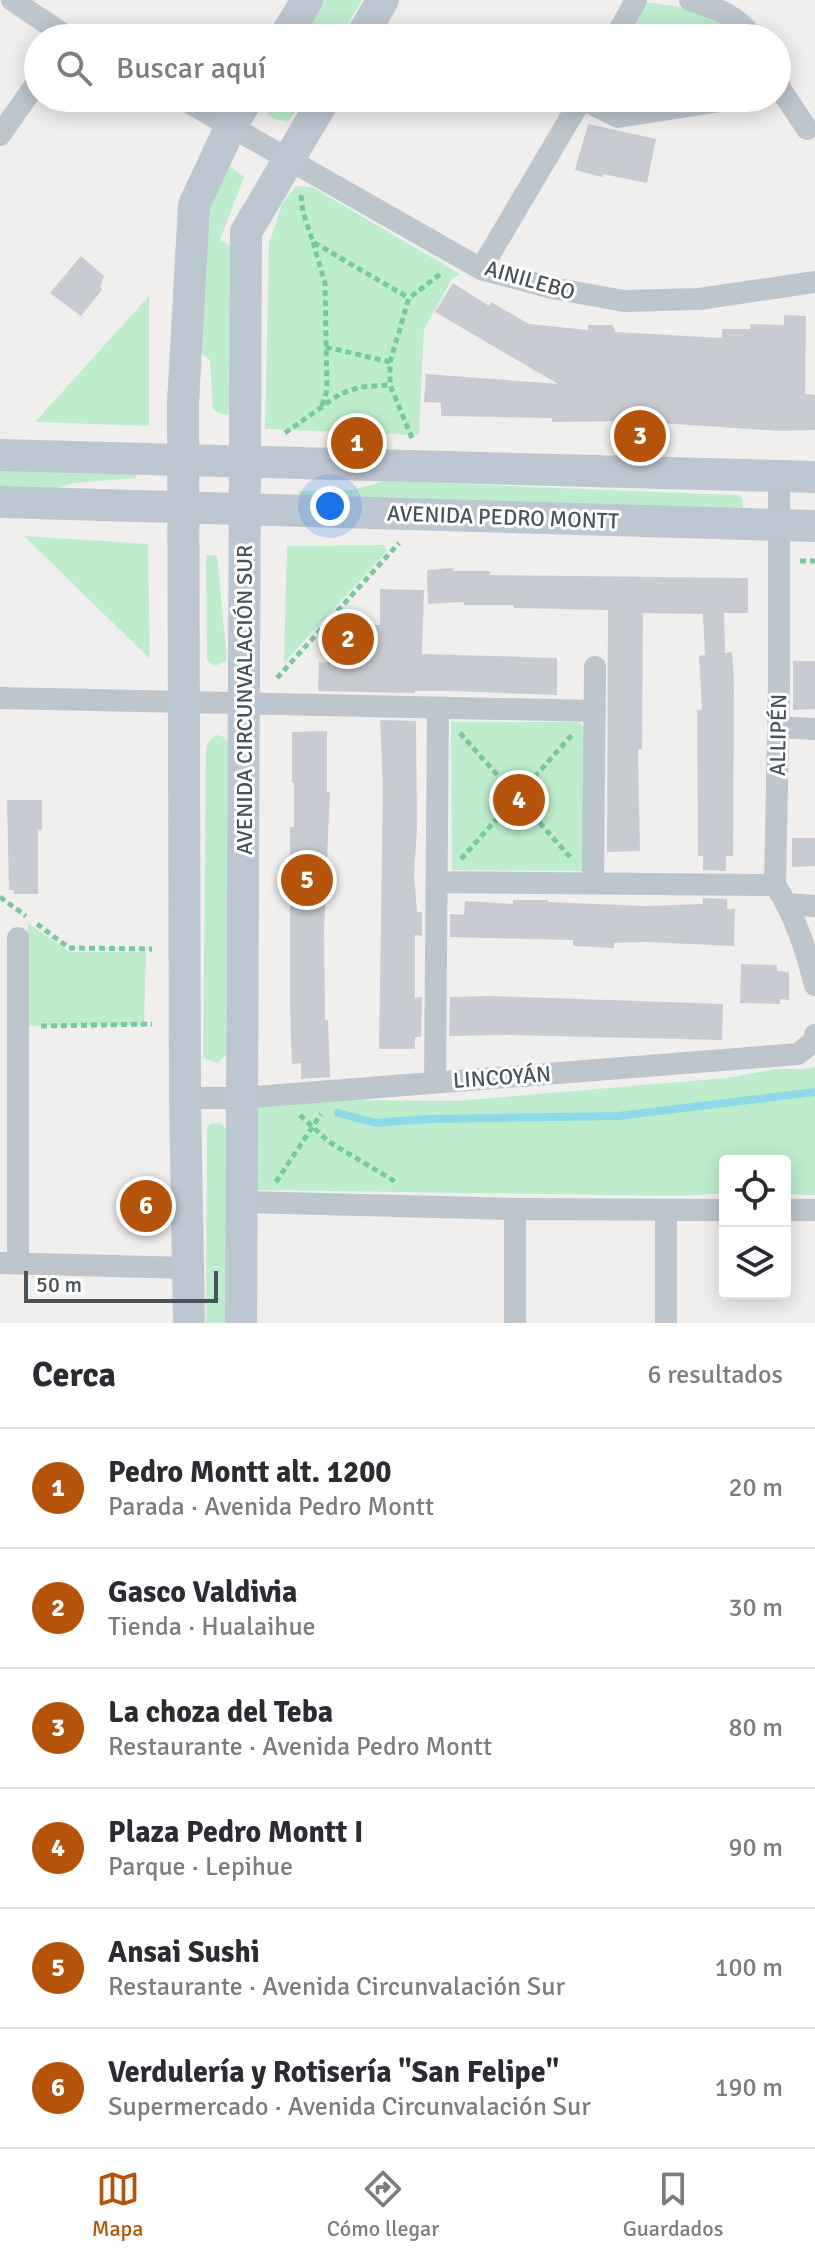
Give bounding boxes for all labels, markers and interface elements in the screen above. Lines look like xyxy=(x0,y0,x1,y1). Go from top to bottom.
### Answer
search box xyxy=(24,24,791,112)
icon: search xyxy=(52,46,96,90)
text: Buscar aquí xyxy=(116,50,266,87)
street label: AINILEBO xyxy=(482,254,578,306)
pin: 3 xyxy=(614,406,666,466)
pin: 1 xyxy=(331,413,383,473)
your location xyxy=(310,486,350,526)
street label: AVENIDA PEDRO MONTT xyxy=(387,499,620,535)
street label: AVENIDA CIRCUNVALACIÓN SUR xyxy=(231,545,258,855)
pin: 2 xyxy=(322,609,374,669)
street label: ALLIPÉN xyxy=(764,694,792,776)
pin: 4 xyxy=(493,770,545,830)
pin: 5 xyxy=(281,850,333,910)
street label: LINCOYÁN xyxy=(452,1060,552,1094)
map controls xyxy=(719,1155,791,1299)
button: locate xyxy=(719,1155,791,1227)
pin: 6 xyxy=(120,1176,172,1236)
button: layers xyxy=(719,1227,791,1299)
scale bar xyxy=(24,1267,218,1303)
text: 50 m xyxy=(36,1271,82,1298)
text: Cerca xyxy=(32,1354,116,1396)
text: 6 resultados xyxy=(647,1359,783,1391)
text: Pedro Montt alt. 1200 xyxy=(108,1454,392,1491)
text: 1 xyxy=(51,1472,65,1504)
text: 20 m xyxy=(728,1472,783,1504)
text: Parada · Avenida Pedro Montt xyxy=(108,1491,434,1523)
text: Gasco Valdivia xyxy=(108,1574,297,1611)
text: 2 xyxy=(51,1592,65,1624)
text: 30 m xyxy=(728,1592,783,1624)
text: Tienda · Hualaihue xyxy=(108,1611,316,1643)
text: La choza del Teba xyxy=(108,1694,333,1731)
text: 3 xyxy=(51,1712,65,1744)
text: 80 m xyxy=(728,1712,783,1744)
text: Restaurante · Avenida Pedro Montt xyxy=(108,1731,492,1763)
text: Plaza Pedro Montt I xyxy=(108,1814,363,1851)
text: 4 xyxy=(51,1832,65,1864)
text: 90 m xyxy=(728,1832,783,1864)
text: Parque · Lepihue xyxy=(108,1851,293,1883)
text: Ansai Sushi xyxy=(108,1934,260,1971)
text: 5 xyxy=(51,1952,65,1984)
text: 100 m xyxy=(714,1952,783,1984)
text: Restaurante · Avenida Circunvalación Sur xyxy=(108,1971,565,2003)
text: Verdulería y Rotisería "San Felipe" xyxy=(108,2054,559,2091)
text: 6 xyxy=(51,2072,65,2104)
text: 190 m xyxy=(714,2072,783,2104)
text: Supermercado · Avenida Circunvalación Sur xyxy=(108,2091,591,2123)
tab: Mapa xyxy=(92,2167,143,2242)
tab: Cómo llegar xyxy=(327,2167,439,2242)
tab: Guardados xyxy=(623,2167,723,2242)

